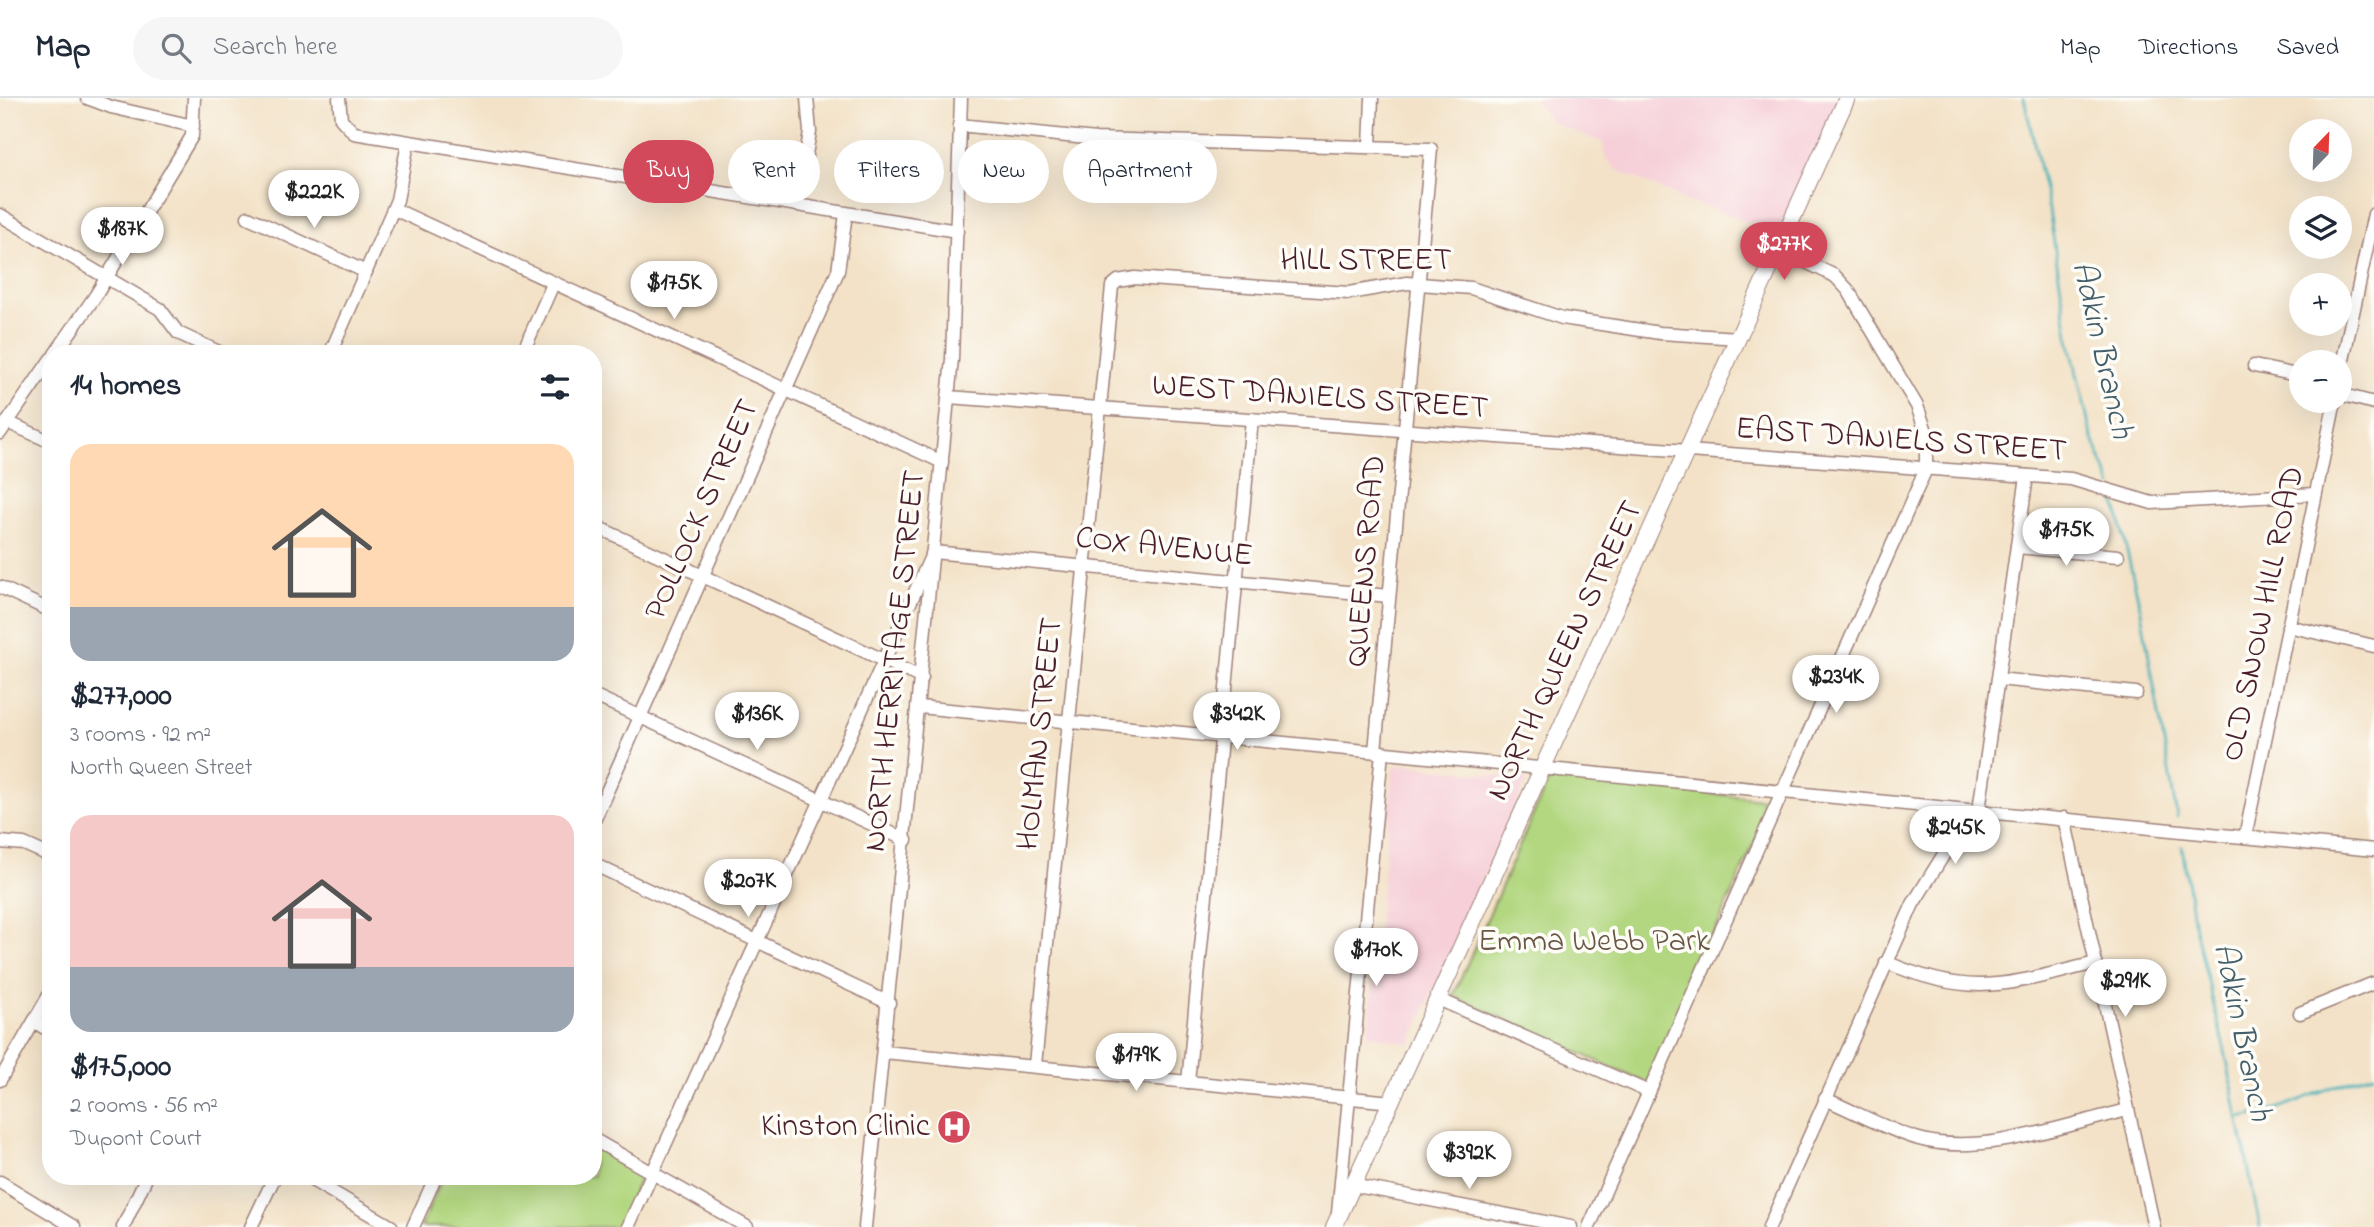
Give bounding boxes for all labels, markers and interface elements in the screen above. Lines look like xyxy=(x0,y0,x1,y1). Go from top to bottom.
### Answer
search box xyxy=(133,17,623,80)
text: Map xyxy=(35,24,91,72)
icon: search xyxy=(157,29,195,67)
text: Search here xyxy=(213,29,337,67)
text: Map xyxy=(2060,31,2101,66)
text: Directions xyxy=(2139,31,2238,66)
text: Saved xyxy=(2276,31,2339,66)
north arrow xyxy=(2289,119,2352,182)
map controls xyxy=(2289,119,2352,413)
chip: Buy xyxy=(623,140,714,203)
chip: Rent xyxy=(728,140,820,203)
chip: Filters xyxy=(834,140,944,203)
chip: New xyxy=(958,140,1049,203)
chip: Apartment xyxy=(1063,140,1217,203)
pin: $222K xyxy=(265,170,363,230)
text: $222K xyxy=(284,176,344,209)
button: layers xyxy=(2289,196,2352,259)
pin: $187K xyxy=(73,208,171,267)
text: $187K xyxy=(97,213,147,246)
pin: $277K xyxy=(1735,222,1833,282)
text: $277K xyxy=(1756,228,1812,261)
street label: HILL STREET xyxy=(1280,238,1452,285)
water label: Adkin Branch xyxy=(2057,257,2145,445)
pin: $175K xyxy=(625,262,723,321)
text: $175K xyxy=(646,267,702,300)
button: + xyxy=(2289,273,2352,336)
button: − xyxy=(2289,350,2352,413)
street label: WEST DANIELS STREET xyxy=(1150,363,1490,433)
text: 14 homes xyxy=(70,365,181,409)
icon: filters xyxy=(536,368,574,406)
street label: POLLOCK STREET xyxy=(633,392,773,628)
street label: EAST DANIELS STREET xyxy=(1734,406,2068,476)
street label: QUEENS ROAD xyxy=(1334,453,1400,669)
street label: OLD SNOW HILL ROAD xyxy=(2210,462,2318,766)
street label: NORTH HERRITAGE STREET xyxy=(853,468,939,854)
icon: home xyxy=(259,490,385,616)
street label: NORTH QUEEN STREET xyxy=(1476,493,1656,809)
pin: $175K xyxy=(2017,508,2115,568)
text: $175K xyxy=(2038,514,2094,547)
street label: COX AVENUE xyxy=(1073,515,1255,581)
street label: HOLMAN STREET xyxy=(1005,615,1077,853)
pin: $234K xyxy=(1787,656,1885,715)
text: $234K xyxy=(1808,661,1864,694)
text: $277,000 xyxy=(70,675,172,719)
pin: $136K xyxy=(708,692,806,752)
pin: $342K xyxy=(1188,692,1286,752)
text: $136K xyxy=(731,698,783,731)
text: $342K xyxy=(1209,698,1265,731)
text: 3 rooms · 92 m² xyxy=(70,719,211,752)
text: North Queen Street xyxy=(70,752,253,785)
pin: $245K xyxy=(1906,806,2004,866)
text: $245K xyxy=(1925,812,1985,845)
pin: $207K xyxy=(699,860,797,919)
icon: home xyxy=(259,861,385,987)
text: $207K xyxy=(720,865,776,898)
park label: Emma Webb Park xyxy=(1478,919,1711,966)
pin: $170K xyxy=(1327,928,1425,988)
text: $170K xyxy=(1350,934,1402,967)
water label: Adkin Branch xyxy=(2199,939,2284,1127)
pin: $291K xyxy=(2076,960,2174,1019)
text: $291K xyxy=(2100,965,2150,998)
pin: $179K xyxy=(1087,1034,1185,1093)
text: $179K xyxy=(1112,1039,1160,1072)
text: $175,000 xyxy=(70,1046,171,1090)
text: 2 rooms · 56 m² xyxy=(70,1090,218,1123)
place label: Kinston Clinic xyxy=(761,1104,931,1151)
hospital icon: Kinston Clinic xyxy=(935,1108,973,1146)
text: Dupont Court xyxy=(70,1123,202,1156)
pin: $392K xyxy=(1420,1132,1518,1191)
text: $392K xyxy=(1443,1137,1495,1170)

